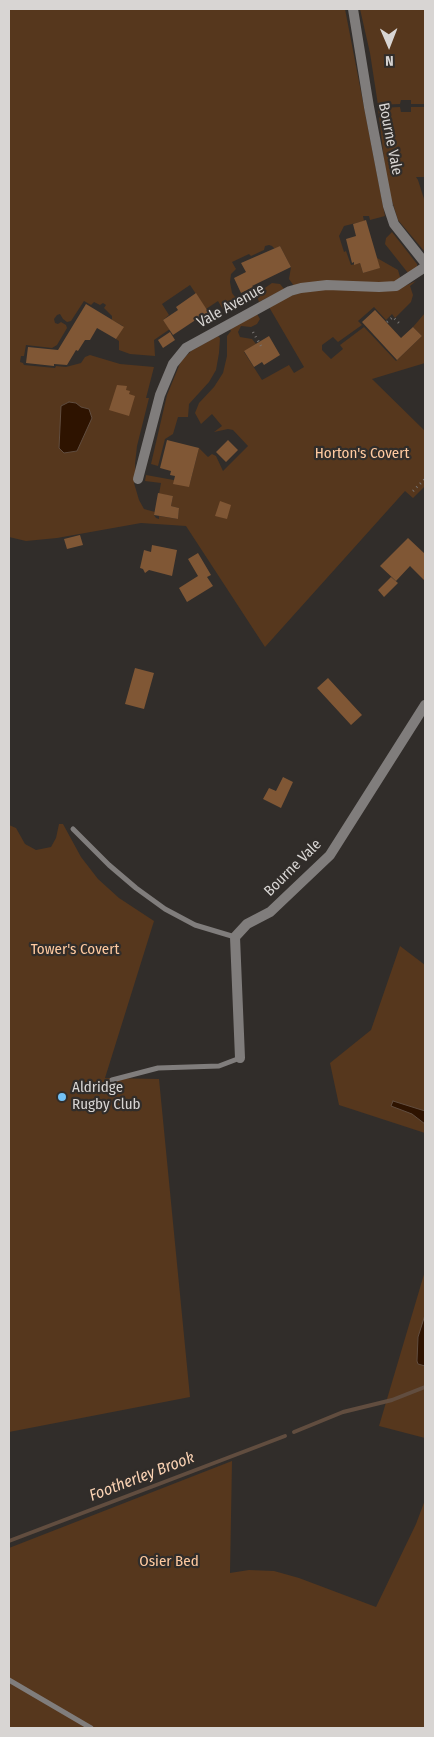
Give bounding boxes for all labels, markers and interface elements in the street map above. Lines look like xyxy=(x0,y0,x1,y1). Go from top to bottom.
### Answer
north arrow xyxy=(364,20,414,70)
text: N xyxy=(385,52,394,69)
street label: Bourne Vale xyxy=(374,101,406,177)
street label: Vale Avenue xyxy=(194,280,268,332)
park label: Horton's Covert xyxy=(315,445,409,463)
street label: Bourne Vale xyxy=(261,836,325,900)
park label: Tower's Covert xyxy=(31,941,119,959)
place label: Aldridge Rugby Club xyxy=(72,1079,140,1114)
marker: Aldridge Rugby Club xyxy=(56,1091,68,1103)
water label: Footherley Brook xyxy=(87,1448,197,1506)
park label: Osier Bed xyxy=(139,1553,199,1571)

